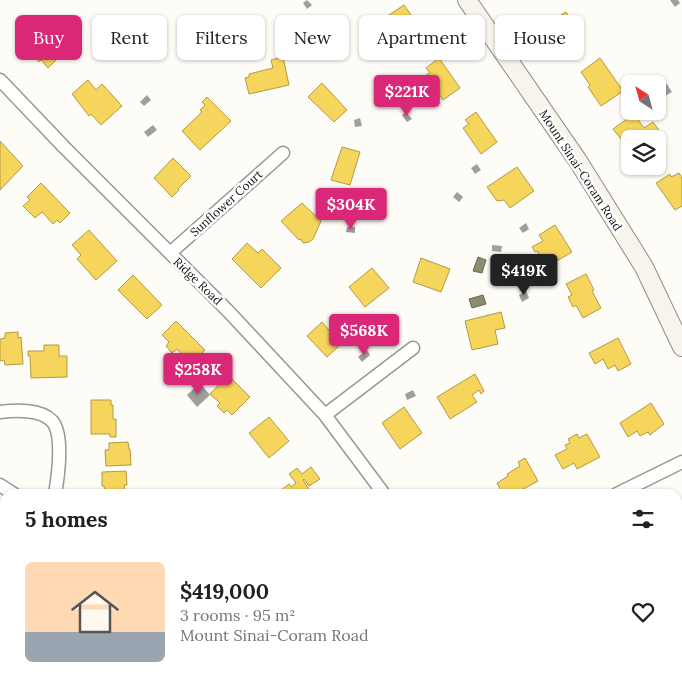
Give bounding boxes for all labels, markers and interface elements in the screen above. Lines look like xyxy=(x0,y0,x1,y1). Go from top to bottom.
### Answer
chip: Buy xyxy=(15,15,82,60)
chip: Rent xyxy=(92,15,167,60)
chip: Filters xyxy=(177,15,265,60)
chip: New xyxy=(275,15,349,60)
chip: Apartment xyxy=(359,15,485,60)
chip: House xyxy=(495,15,584,60)
pin: $221K xyxy=(372,74,442,117)
north arrow xyxy=(621,75,666,120)
map controls xyxy=(621,75,666,175)
text: $221K xyxy=(385,81,429,101)
street label: Mount Sinai-Coram Road xyxy=(536,107,626,233)
button: layers xyxy=(621,130,666,175)
street label: Sunflower Court xyxy=(187,166,266,240)
pin: $304K xyxy=(316,188,386,230)
text: $304K xyxy=(327,194,375,214)
street label: Ridge Road xyxy=(170,254,226,308)
pin: $419K xyxy=(489,254,559,296)
text: $419K xyxy=(501,260,547,280)
pin: $568K xyxy=(329,314,399,356)
text: $568K xyxy=(340,320,388,340)
pin: $258K xyxy=(163,352,233,395)
text: $258K xyxy=(174,359,222,379)
icon: filters xyxy=(629,505,657,533)
text: 5 homes xyxy=(25,506,108,533)
text: $419,000 xyxy=(180,578,269,605)
icon: home xyxy=(65,582,125,642)
icon: heart xyxy=(629,598,657,626)
text: 3 rooms · 95 m² xyxy=(180,605,295,625)
text: Mount Sinai-Coram Road xyxy=(180,625,368,645)

